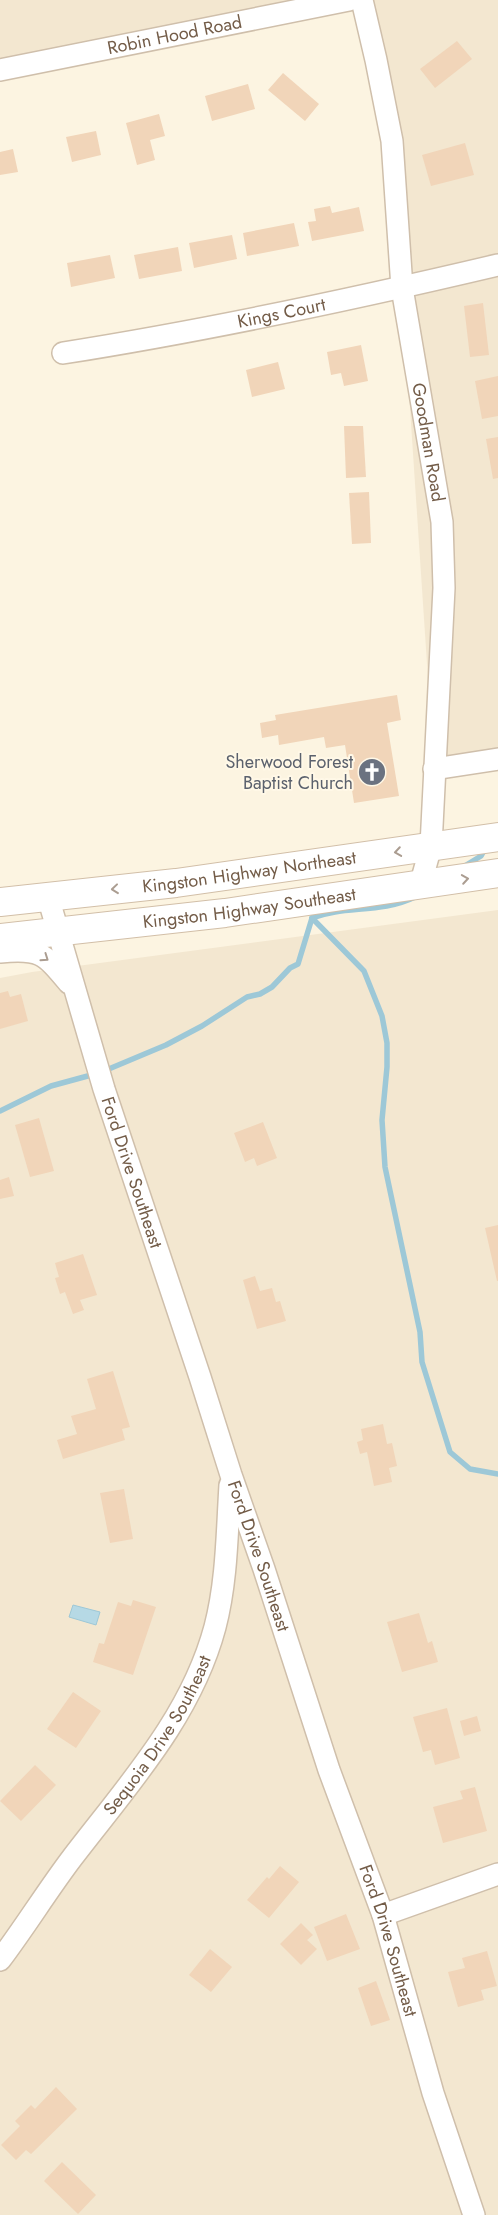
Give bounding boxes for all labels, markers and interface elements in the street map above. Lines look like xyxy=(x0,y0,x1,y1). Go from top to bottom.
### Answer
street label: Robin Hood Road xyxy=(105,9,244,61)
street label: Kings Court xyxy=(235,291,328,335)
street label: Goodman Road xyxy=(405,381,451,504)
place label: Sherwood Forest Baptist Church xyxy=(225,749,354,796)
church icon: Sherwood Forest Baptist Church xyxy=(357,757,387,787)
street label: Kingston Highway Northeast xyxy=(141,844,358,900)
one-way arrow xyxy=(394,846,402,856)
one-way arrow xyxy=(460,874,469,884)
street label: Kingston Highway Southeast xyxy=(141,881,358,935)
one-way arrow xyxy=(111,883,119,894)
one-way arrow xyxy=(39,952,49,961)
street label: Ford Drive Southeast xyxy=(94,1093,169,1252)
street label: Ford Drive Southeast xyxy=(221,1477,297,1636)
street label: Sequoia Drive Southeast xyxy=(97,1651,218,1821)
street label: Ford Drive Southeast xyxy=(352,1861,424,2020)

